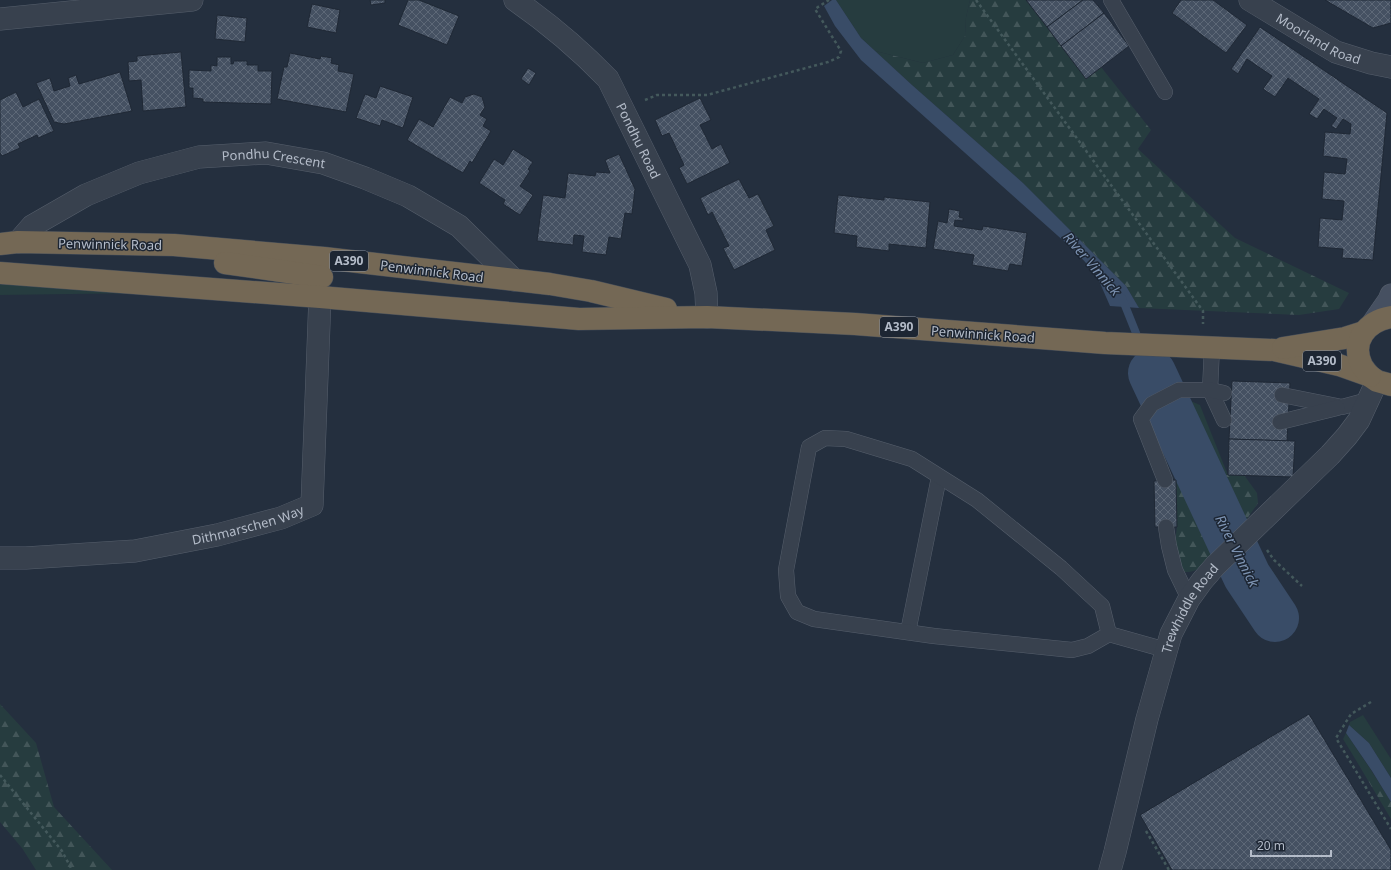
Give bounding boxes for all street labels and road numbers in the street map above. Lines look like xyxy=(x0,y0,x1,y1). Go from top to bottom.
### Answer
street label: Moorland Road xyxy=(1273,9,1363,68)
street label: Pondhu Road xyxy=(612,100,665,182)
street label: Pondhu Crescent xyxy=(221,144,327,172)
street label: Penwinnick Road xyxy=(58,234,162,254)
road number: A390 xyxy=(330,251,368,271)
street label: Penwinnick Road xyxy=(379,256,485,286)
road number: A390 xyxy=(880,317,918,337)
street label: Penwinnick Road xyxy=(930,321,1036,347)
road number: A390 xyxy=(1303,351,1341,371)
street label: Dithmarschen Way xyxy=(190,500,307,549)
street label: Trewhiddle Road xyxy=(1157,560,1222,655)

